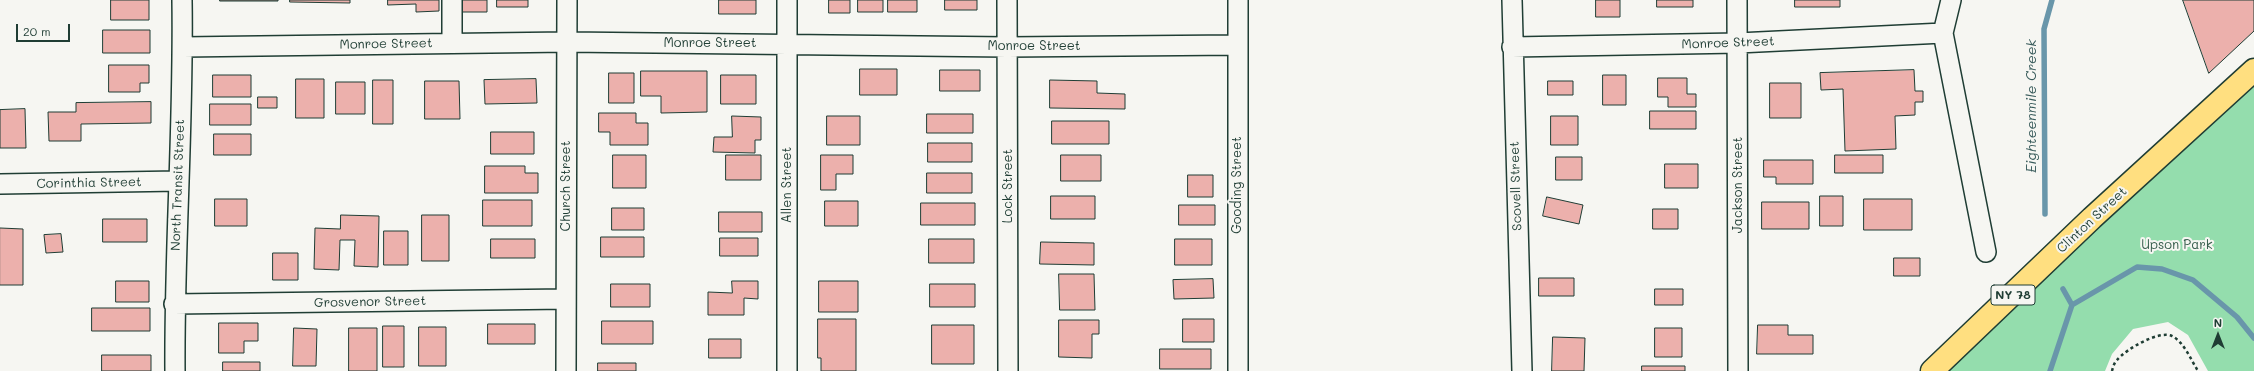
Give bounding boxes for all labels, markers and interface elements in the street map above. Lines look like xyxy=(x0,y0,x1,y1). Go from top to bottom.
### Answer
scale bar xyxy=(18,16,72,42)
text: 20 m xyxy=(23,23,51,39)
street label: Monroe Street xyxy=(1681,34,1775,52)
street label: Monroe Street xyxy=(339,35,433,53)
street label: Monroe Street xyxy=(663,35,757,51)
street label: Monroe Street xyxy=(987,38,1081,54)
water label: Eighteenmile Creek xyxy=(2024,39,2040,173)
street label: North Transit Street xyxy=(168,119,188,251)
street label: Gooding Street xyxy=(1229,136,1245,234)
street label: Jackson Street xyxy=(1730,137,1746,233)
street label: Church Street xyxy=(558,141,574,231)
street label: Scovell Street xyxy=(1507,141,1525,231)
street label: Allen Street xyxy=(779,147,795,223)
street label: Lock Street xyxy=(1000,149,1016,223)
street label: Corinthia Street xyxy=(36,174,142,192)
street label: Clinton Street xyxy=(2054,184,2130,256)
park label: Upson Park xyxy=(2141,237,2213,253)
road number: NY 78 xyxy=(1991,285,2035,305)
street label: Grosvenor Street xyxy=(314,293,426,311)
north arrow xyxy=(2198,315,2238,355)
text: N xyxy=(2214,315,2222,330)

